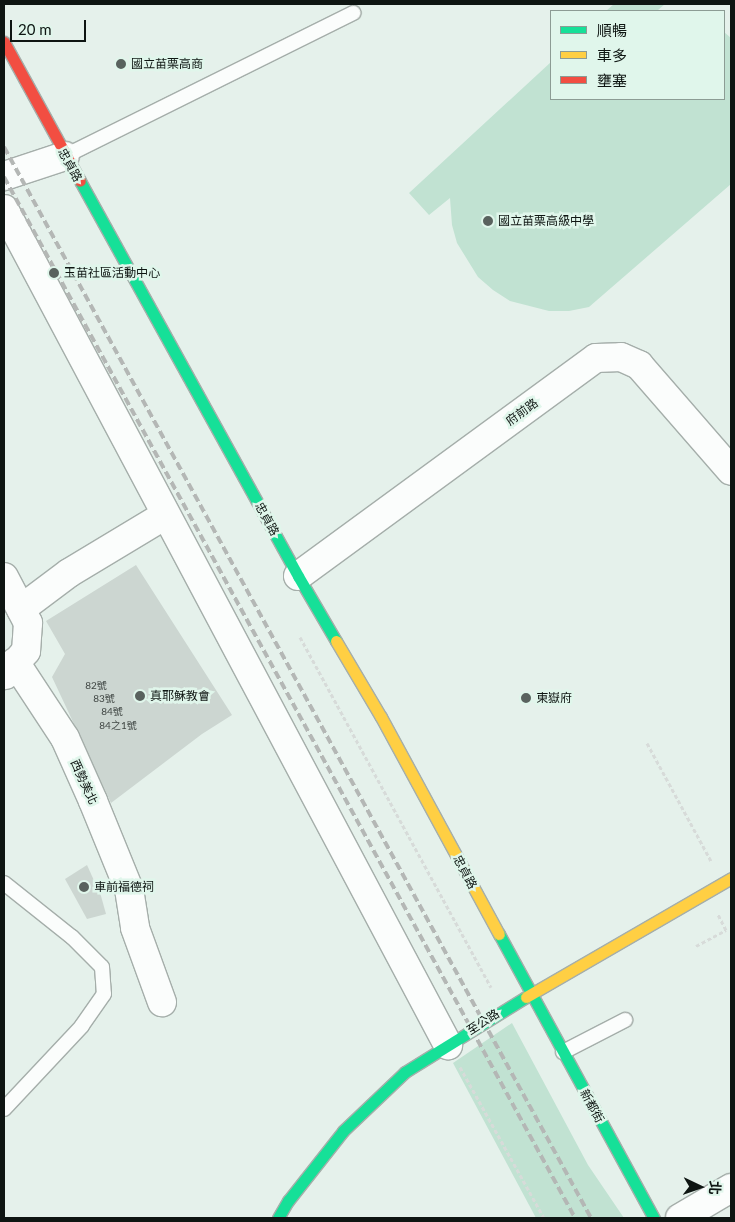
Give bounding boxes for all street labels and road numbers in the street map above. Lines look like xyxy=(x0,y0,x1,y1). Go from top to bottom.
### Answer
street label: 忠貞路 xyxy=(55,146,85,184)
street label: 府前路 xyxy=(503,396,541,428)
street label: 忠貞路 xyxy=(252,500,282,538)
street label: 西勢美北 xyxy=(68,757,100,807)
street label: 忠貞路 xyxy=(450,853,480,891)
street label: 至公路 xyxy=(464,1006,502,1038)
street label: 新都街 xyxy=(577,1087,607,1125)

